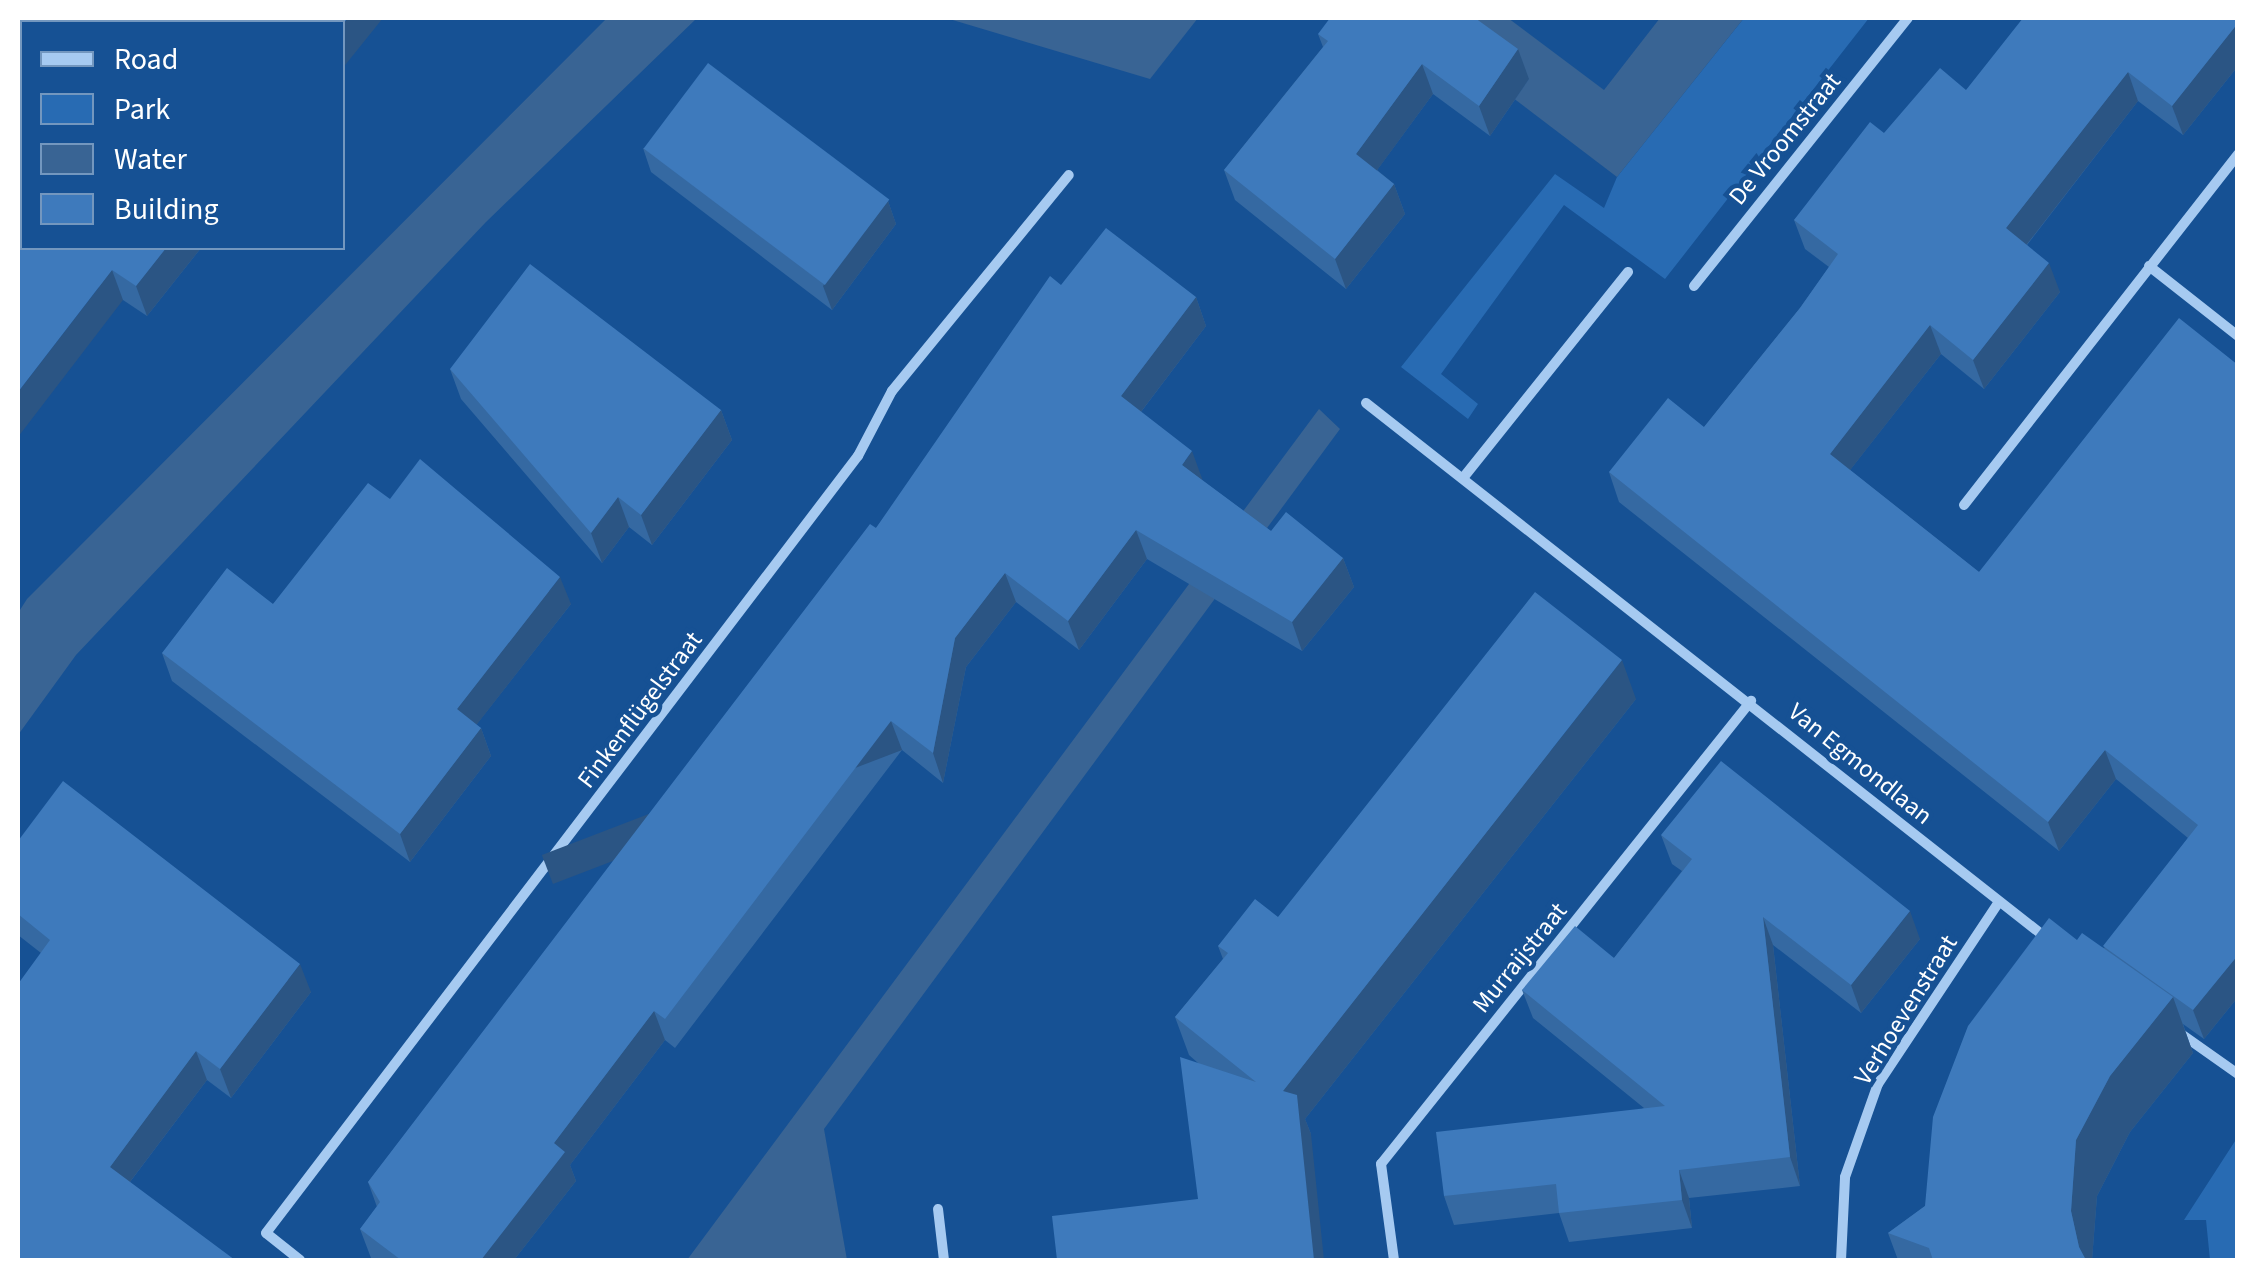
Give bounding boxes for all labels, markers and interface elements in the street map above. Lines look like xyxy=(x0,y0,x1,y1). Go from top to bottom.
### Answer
legend xyxy=(20,20,345,250)
text: Road xyxy=(114,38,178,81)
street label: De Vroomstraat xyxy=(1723,67,1847,211)
text: Park xyxy=(114,88,170,131)
text: Water xyxy=(114,138,187,181)
text: Building xyxy=(114,188,219,231)
street label: Finkenflügelstraat xyxy=(571,626,709,794)
street label: Van Egmondlaan xyxy=(1782,697,1938,831)
street label: Murraijstraat xyxy=(1466,897,1574,1019)
street label: Verhoevenstraat xyxy=(1848,930,1964,1090)

